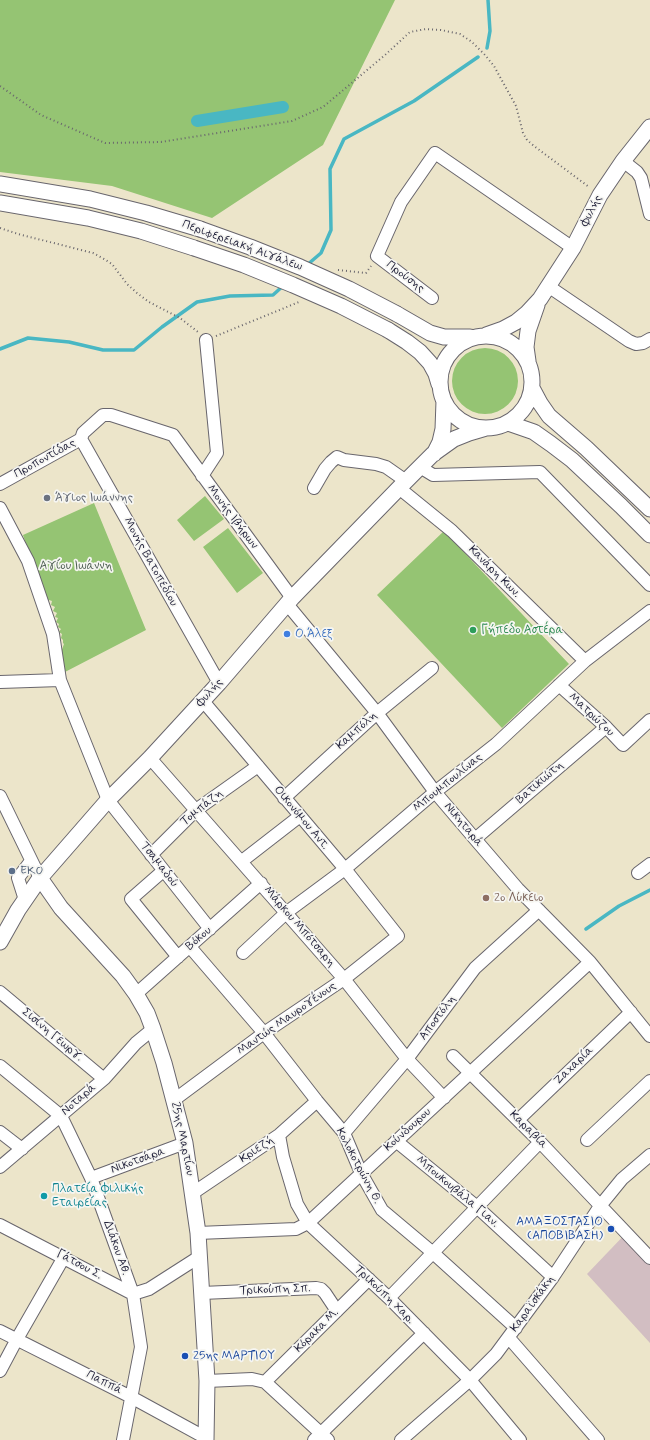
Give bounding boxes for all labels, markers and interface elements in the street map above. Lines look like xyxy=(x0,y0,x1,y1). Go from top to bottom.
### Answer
street label: Φυλής xyxy=(578,193,606,229)
street label: Περιφερειακή Αιγάλεω xyxy=(180,217,304,275)
street label: Προύσης xyxy=(383,258,427,296)
street label: Προποντίδας xyxy=(12,436,78,482)
street label: Μονής Ιβήρων xyxy=(203,482,261,552)
place label: Άγιος Ιωάννης xyxy=(55,491,133,505)
marker: Άγιος Ιωάννης xyxy=(42,493,52,503)
street label: Μονής Βατοπεδίου xyxy=(120,515,180,609)
street label: Κανάρη Κων. xyxy=(465,543,523,601)
park label: Αγίου Ιωάννη xyxy=(40,559,112,573)
place label: Γήπεδο Αστέρα xyxy=(481,623,563,637)
marker: Γήπεδο Αστέρα xyxy=(468,625,478,635)
place label: Ο Άλεξ xyxy=(295,627,333,641)
marker: Ο Άλεξ xyxy=(282,629,292,639)
street label: Φυλής xyxy=(194,676,226,710)
street label: Ματρώζου xyxy=(565,690,617,740)
street label: Καμπόλη xyxy=(333,709,381,753)
street label: Μπουμπουλίνας xyxy=(410,751,486,815)
street label: Βατικιώτη xyxy=(513,758,567,808)
street label: Οικονόμου Αντ. xyxy=(270,783,332,853)
street label: Τομπάζη xyxy=(178,787,226,829)
street label: Νικηταρά xyxy=(440,800,486,850)
street label: Τσαμαδού xyxy=(137,839,181,891)
place label: EKO xyxy=(20,864,43,878)
marker: EKO xyxy=(7,866,17,876)
street label: Μάρκου Μπότσαρη xyxy=(260,884,338,970)
place label: 2ο Λύκειο xyxy=(494,891,543,905)
marker: 2ο Λύκειο xyxy=(481,893,491,903)
street label: Βόκου xyxy=(183,924,215,954)
street label: Μαντώς Μαυρογένους xyxy=(235,979,339,1059)
street label: Αποστόλη xyxy=(416,993,460,1043)
street label: Σισίνη Γεωργ. xyxy=(18,1005,86,1065)
street label: Ζαχαρία xyxy=(551,1044,597,1088)
street label: Νοταρά xyxy=(59,1081,99,1119)
street label: 25ης Μαρτίου xyxy=(167,1101,197,1177)
street label: Κούνδουρου xyxy=(381,1105,435,1155)
street label: Καραβία xyxy=(506,1108,550,1152)
street label: Κολοκοτρώνη Θ. xyxy=(332,1126,384,1206)
street label: Κριεζή xyxy=(237,1133,277,1167)
street label: Νικοτσάρα xyxy=(109,1145,167,1177)
street label: Μπουκουβάλα Γιαν. xyxy=(413,1153,501,1231)
place label: Πλατεία Φιλικής Εταιρείας xyxy=(52,1182,143,1210)
marker: Πλατεία Φιλικής Εταιρείας xyxy=(39,1191,49,1201)
place label: ΑΜΑΞΟΣΤΑΣΙΟ (ΑΠΟΒΙΒΑΣΗ) xyxy=(516,1215,603,1243)
street label: Διάκου Αθ. xyxy=(99,1219,133,1277)
marker: ΑΜΑΞΟΣΤΑΣΙΟ (ΑΠΟΒΙΒΑΣΗ) xyxy=(606,1224,616,1234)
street label: Γάτσου Σ. xyxy=(54,1247,104,1283)
street label: Τρικούπη Χαρ. xyxy=(351,1263,417,1327)
street label: Καραϊσκάκη xyxy=(508,1273,558,1335)
street label: Τρικούπη Σπ. xyxy=(239,1282,311,1298)
street label: Κόρακα Μ. xyxy=(292,1306,342,1356)
place label: 25ης ΜΑΡΤΙΟΥ xyxy=(193,1349,275,1363)
marker: 25ης ΜΑΡΤΙΟΥ xyxy=(180,1351,190,1361)
street label: Παππά xyxy=(84,1368,124,1398)

